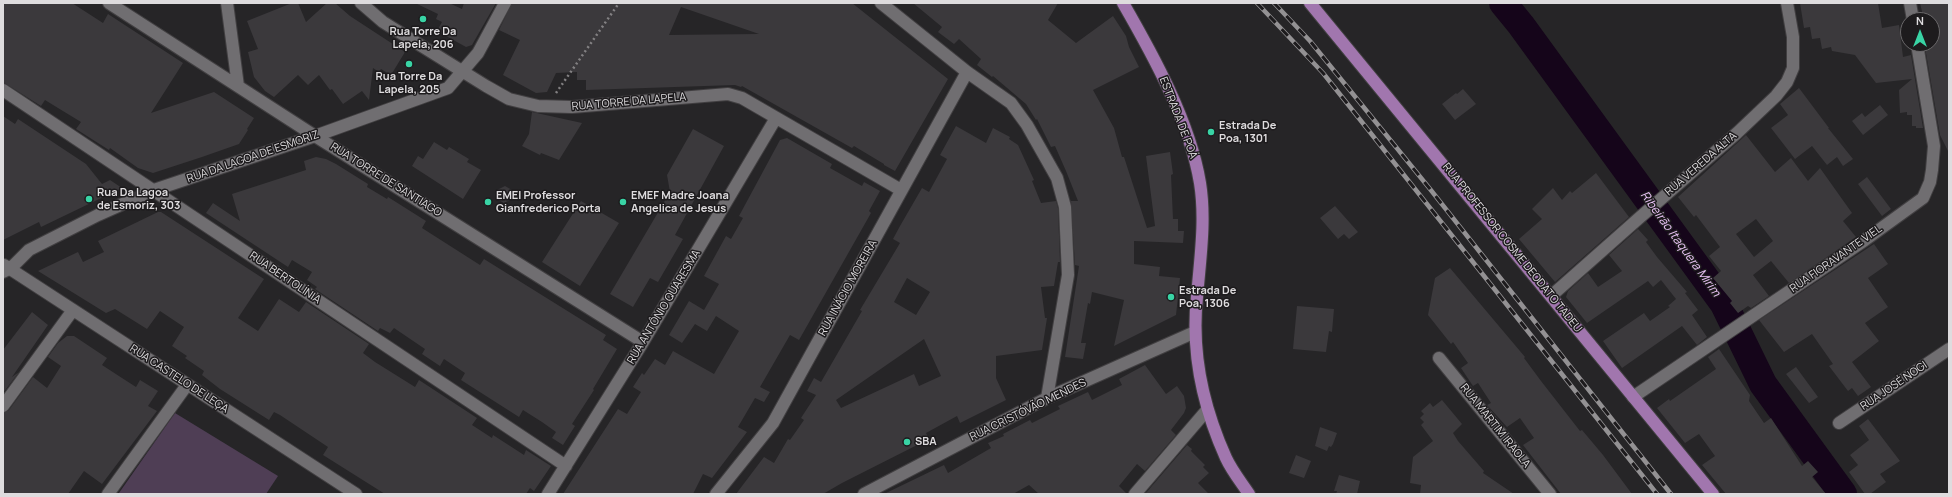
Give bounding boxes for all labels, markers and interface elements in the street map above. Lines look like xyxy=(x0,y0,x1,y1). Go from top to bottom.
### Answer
north arrow xyxy=(1900,12,1940,52)
text: N xyxy=(1916,13,1924,28)
marker: Rua Torre Da Lapela, 206 xyxy=(418,14,428,24)
place label: Rua Torre Da Lapela, 206 xyxy=(390,25,456,51)
marker: Rua Torre Da Lapela, 205 xyxy=(404,59,414,69)
place label: Rua Torre Da Lapela, 205 xyxy=(376,70,442,96)
street label: ESTRADA DE POÁ xyxy=(1156,75,1200,161)
street label: RUA TORRE DA LAPELA xyxy=(571,90,687,114)
place label: Estrada De Poa, 1301 xyxy=(1219,119,1276,145)
marker: Estrada De Poa, 1301 xyxy=(1206,127,1216,137)
street label: RUA DA LAGOA DE ESMORIZ xyxy=(185,128,321,186)
street label: RUA VEREDA ALTA xyxy=(1662,129,1740,199)
street label: RUA TORRE DE SANTIAGO xyxy=(328,140,444,220)
street label: RUA PROFESSOR COSME DEODATO TADEU xyxy=(1440,161,1584,335)
place label: Rua Da Lagoa de Esmoriz, 303 xyxy=(97,186,181,212)
place label: EMEI Professor Gianfrederico Porta xyxy=(496,189,601,215)
place label: EMEF Madre Joana Angelica de Jesus xyxy=(631,189,729,215)
water label: Ribeirão Itaquera Mirim xyxy=(1637,189,1723,299)
marker: Rua Da Lagoa de Esmoriz, 303 xyxy=(84,194,94,204)
marker: EMEI Professor Gianfrederico Porta xyxy=(483,197,493,207)
marker: EMEF Madre Joana Angelica de Jesus xyxy=(618,197,628,207)
street label: RUA FIORAVANTE VIEL xyxy=(1787,222,1885,296)
street label: RUA INÁCIO MOREIRA xyxy=(816,238,880,338)
street label: RUA ANTÔNIO QUARESMA xyxy=(625,247,703,367)
street label: RUA BERTOLÍNIA xyxy=(247,249,323,307)
place label: Estrada De Poa, 1306 xyxy=(1179,284,1236,310)
marker: Estrada De Poa, 1306 xyxy=(1166,292,1176,302)
street label: RUA CASTELO DE LEÇA xyxy=(127,342,231,416)
street label: RUA JOSÉ NOGI xyxy=(1858,359,1930,413)
street label: RUA CRISTÓVÃO MENDES xyxy=(968,376,1088,444)
street label: RUA MARTIM IRAOLA xyxy=(1457,381,1533,471)
place label: SBA xyxy=(915,435,937,449)
marker: SBA xyxy=(902,437,912,447)

